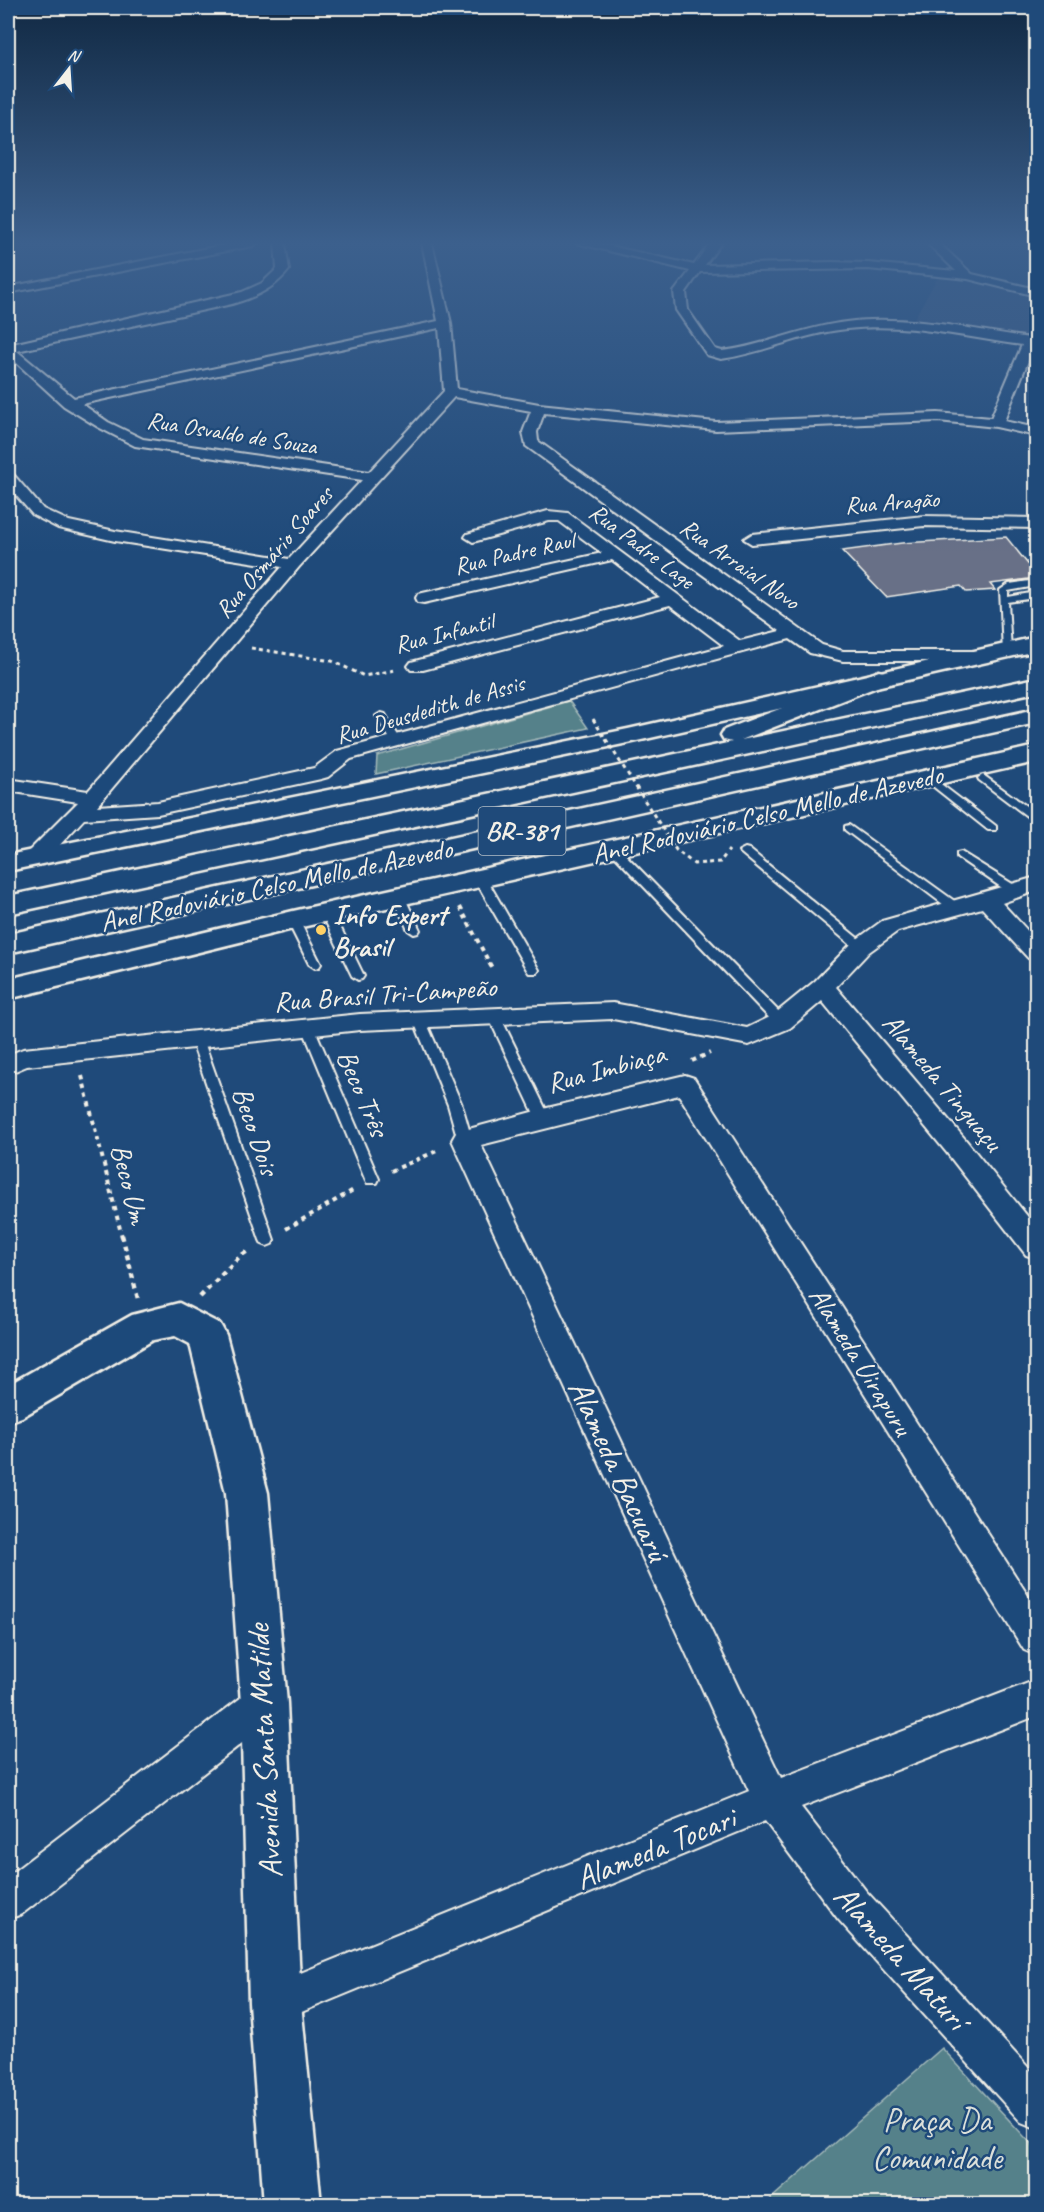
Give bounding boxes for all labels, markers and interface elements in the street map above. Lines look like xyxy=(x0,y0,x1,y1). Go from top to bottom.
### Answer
north arrow xyxy=(39,39,99,99)
text: N xyxy=(65,45,84,68)
street label: Rua Osvaldo de Souza xyxy=(145,405,320,461)
street label: Rua Osmário Soares xyxy=(209,479,341,624)
street label: Rua Aragão xyxy=(844,484,942,520)
street label: Rua Padre Lage xyxy=(583,497,702,597)
street label: Rua Arraial Novo xyxy=(675,512,807,617)
street label: Rua Padre Raul xyxy=(451,524,581,581)
street label: Rua Infantil xyxy=(391,605,500,660)
street label: Rua Deusdedith de Assis xyxy=(332,667,530,750)
street label: Anel Rodoviário Celso Mello de Azevedo xyxy=(588,756,948,871)
road number: BR-381 xyxy=(478,807,566,855)
street label: Anel Rodoviário Celso Mello de Azevedo xyxy=(97,830,457,939)
place label: Info Expert Brasil xyxy=(333,897,451,964)
marker: Info Expert Brasil xyxy=(314,923,328,937)
street label: Rua Brasil Tri-Campeão xyxy=(273,969,499,1019)
street label: Alameda Tinguaçu xyxy=(875,1006,1012,1159)
street label: Rua Imbiaça xyxy=(543,1035,671,1101)
street label: Beco Três xyxy=(329,1045,398,1144)
street label: Beco Dois xyxy=(225,1082,288,1182)
street label: Beco Um xyxy=(103,1141,157,1229)
street label: Alameda Uirapuru xyxy=(801,1280,921,1443)
street label: Alameda Bacuarú xyxy=(559,1373,680,1570)
street label: Avenida Santa Matilde xyxy=(236,1621,292,1879)
street label: Alameda Tocari xyxy=(569,1795,745,1899)
street label: Alameda Maturí xyxy=(825,1876,982,2044)
park label: Praça Da Comunidade xyxy=(872,2099,1004,2179)

